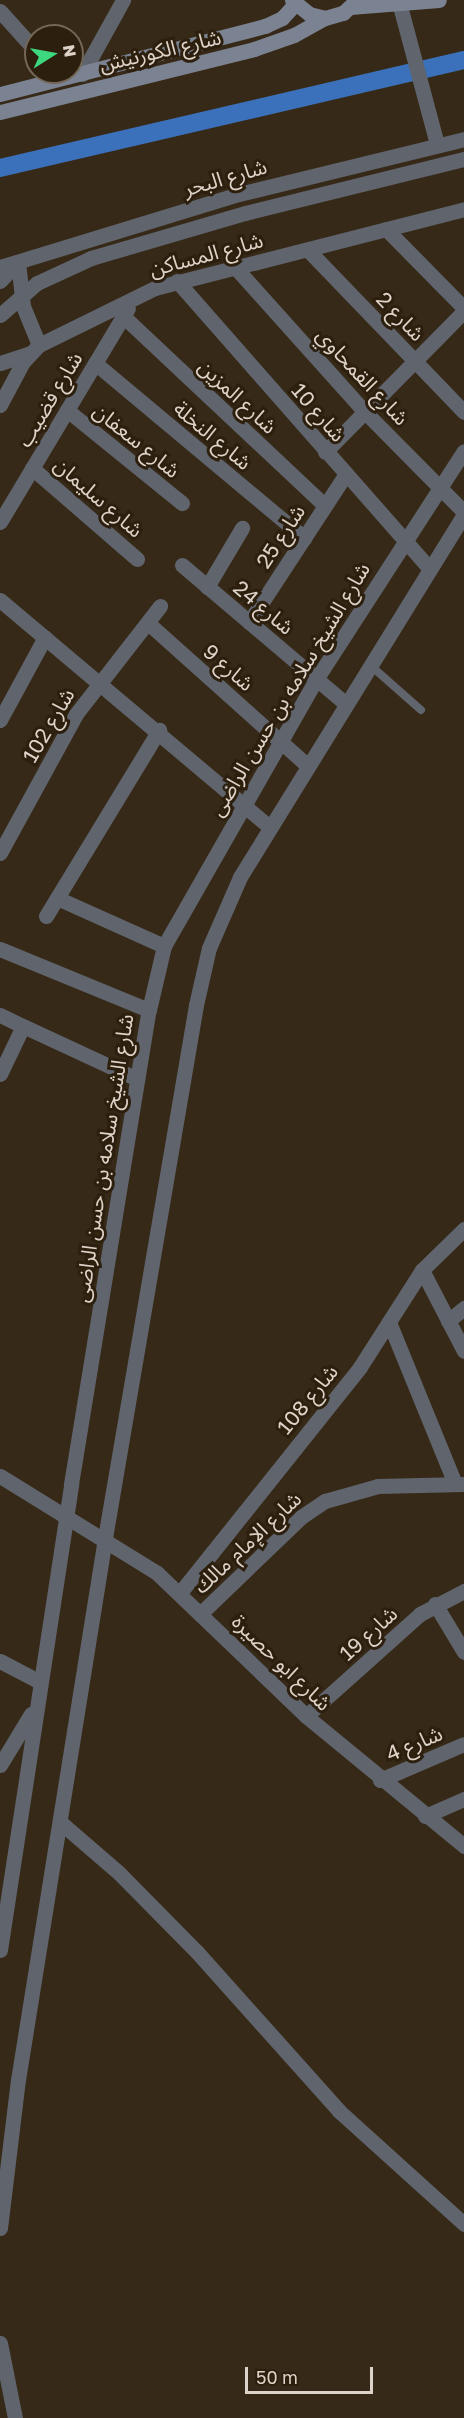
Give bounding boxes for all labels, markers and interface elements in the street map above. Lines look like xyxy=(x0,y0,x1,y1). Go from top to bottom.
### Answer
north arrow xyxy=(24,24,84,84)
street label: شارع الكورنيش xyxy=(97,24,223,76)
text: N xyxy=(59,43,81,59)
street label: شارع البحر xyxy=(180,153,270,201)
street label: شارع المساكن xyxy=(146,227,266,281)
street label: شارع 2 xyxy=(372,286,430,346)
street label: شارع القمحاوي xyxy=(311,322,415,430)
street label: شارع قضيب xyxy=(11,347,87,451)
street label: شارع المزين xyxy=(194,353,282,439)
street label: شارع 10 xyxy=(287,378,351,446)
street label: شارع النخلة xyxy=(169,395,257,475)
street label: شارع سعفان xyxy=(88,397,186,483)
street label: شارع سليمان xyxy=(49,452,149,542)
street label: شارع 25 xyxy=(250,500,310,572)
street label: شارع الشيخ سلامه بن حسن الراضى xyxy=(203,558,375,820)
street label: شارع 24 xyxy=(229,574,299,640)
street label: شارع 9 xyxy=(199,638,259,696)
street label: شارع 102 xyxy=(17,683,79,767)
street label: شارع الشيخ سلامه بن حسن الراضى xyxy=(68,1012,138,1304)
street label: شارع 108 xyxy=(271,1359,343,1439)
street label: شارع الإمام مالك xyxy=(188,1486,306,1598)
street label: شارع 19 xyxy=(334,1601,402,1665)
street label: شارع ابو حصيرة xyxy=(227,1608,337,1716)
street label: شارع 4 xyxy=(382,1720,446,1766)
scale bar xyxy=(248,2355,376,2393)
text: 50 m xyxy=(256,2366,298,2388)

